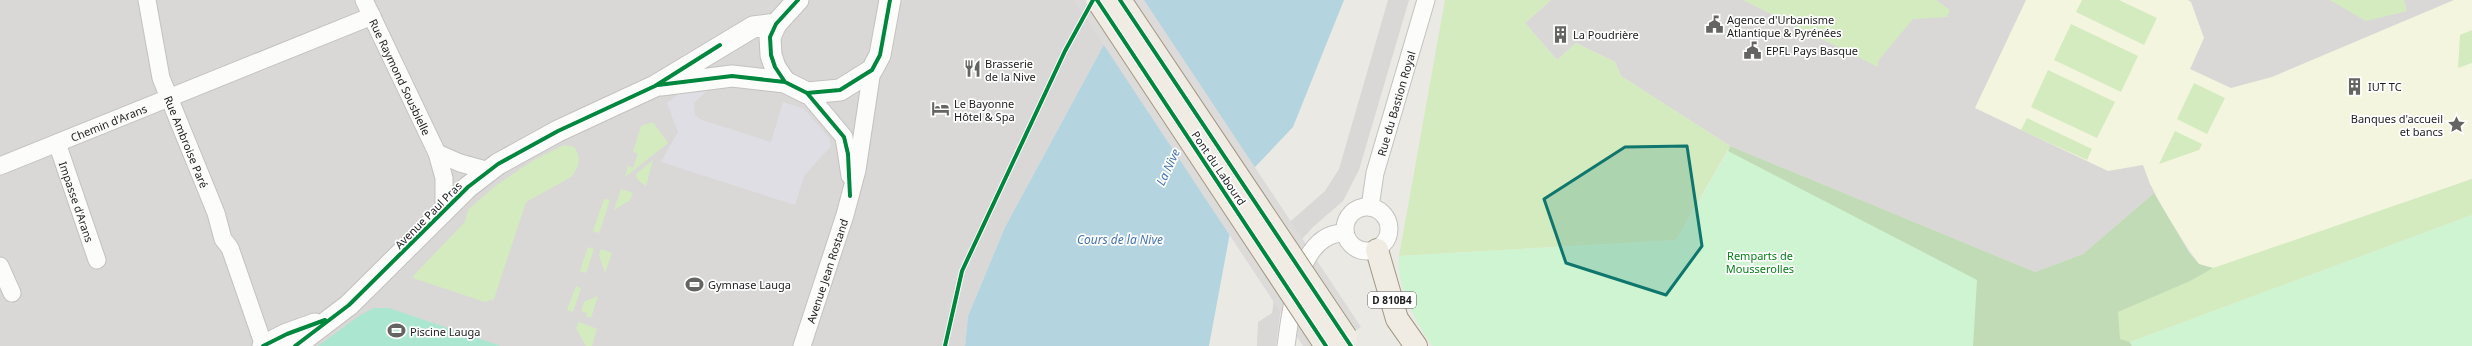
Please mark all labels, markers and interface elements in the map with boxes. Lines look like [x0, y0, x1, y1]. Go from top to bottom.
place label: Agence d'Urbanisme Atlantique & Pyrénées [1727, 12, 1841, 40]
public building icon: Agence d'Urbanisme Atlantique & Pyrénées [1704, 15, 1724, 35]
street label: Rue Raymond Sousbielle [366, 16, 435, 137]
building icon: La Poudrière [1550, 24, 1570, 44]
place label: La Poudrière [1573, 27, 1639, 42]
public building icon: EPFL Pays Basque [1743, 40, 1763, 60]
place label: EPFL Pays Basque [1766, 43, 1858, 58]
street label: Rue du Bastion Royal [1373, 49, 1418, 158]
place label: Brasserie de la Nive [985, 56, 1036, 84]
restaurant icon: Brasserie de la Nive [962, 59, 982, 79]
building icon: IUT TC [2345, 76, 2365, 96]
place label: IUT TC [2368, 79, 2402, 94]
street label: Rue Ambroise Paré [161, 93, 212, 190]
place label: Le Bayonne Hôtel & Spa [954, 96, 1015, 124]
hotel icon: Le Bayonne Hôtel & Spa [931, 99, 951, 119]
street label: Chemin d'Arans [68, 100, 149, 144]
place label: Banques d'accueil et bancs [2351, 111, 2443, 139]
place icon: Banques d'accueil et bancs [2446, 114, 2466, 134]
street label: Pont du Labourd [1189, 128, 1249, 208]
water label: La Nive [1152, 146, 1184, 188]
street label: Impasse d'Arans [56, 159, 98, 244]
street label: Avenue Paul Pras [391, 178, 465, 252]
street label: Avenue Jean Rostand [802, 217, 851, 325]
water label: Cours de la Nive [1077, 231, 1163, 248]
park label: Remparts de Mousserolles [1726, 248, 1794, 276]
sports icon: Gymnase Lauga [685, 274, 705, 294]
place label: Gymnase Lauga [708, 277, 791, 292]
road number: D 810B4 [1368, 292, 1416, 308]
sports icon: Piscine Lauga [387, 321, 407, 341]
place label: Piscine Lauga [410, 324, 480, 339]

